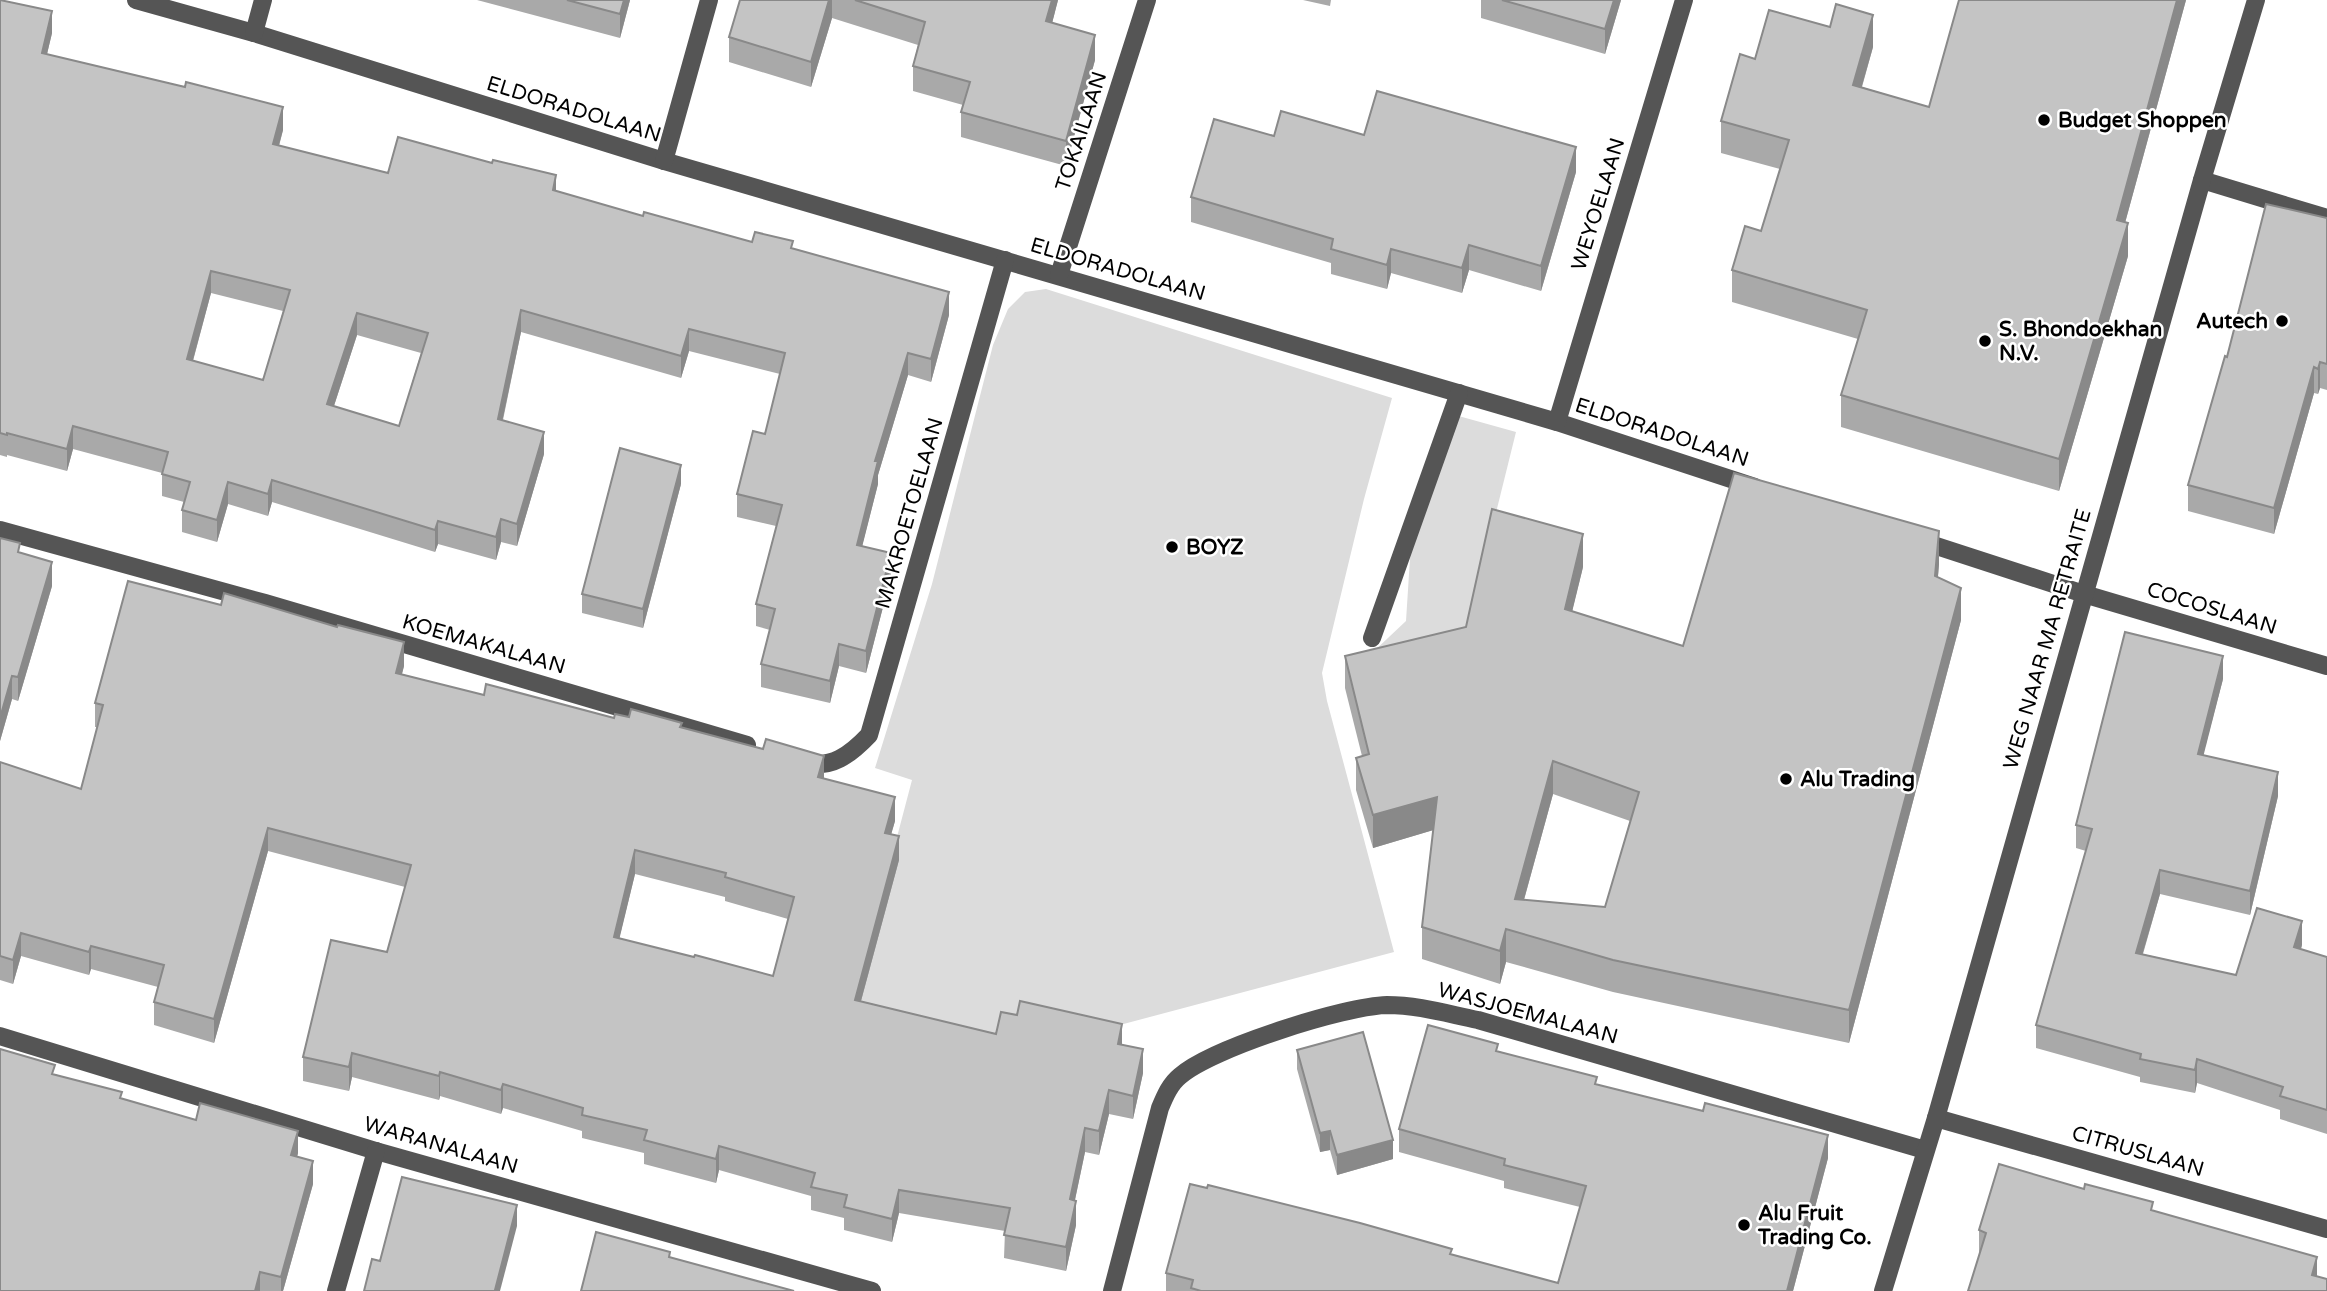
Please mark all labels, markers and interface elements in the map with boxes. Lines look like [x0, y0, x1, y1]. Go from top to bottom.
street label: TOKAILAAN [1050, 68, 1113, 194]
street label: ELDORADOLAAN [484, 71, 664, 148]
place label: Budget Shoppen [2058, 108, 2227, 133]
marker: Budget Shoppen [2036, 112, 2052, 128]
street label: WEYOELAAN [1566, 135, 1631, 273]
street label: ELDORADOLAAN [1027, 232, 1208, 306]
place label: Autech [2196, 309, 2268, 334]
marker: Autech [2274, 313, 2290, 329]
place label: S. Bhondoekhan N.V. [1999, 317, 2162, 366]
marker: S. Bhondoekhan N.V. [1977, 333, 1993, 349]
street label: ELDORADOLAAN [1572, 393, 1752, 472]
street label: MAKROETOELAAN [870, 415, 949, 612]
street label: WEG NAAR MA RETRAITE [1998, 506, 2097, 772]
place label: BOYZ [1186, 535, 1244, 560]
marker: BOYZ [1164, 539, 1180, 555]
street label: COCOSLAAN [2144, 577, 2280, 640]
street label: KOEMAKALAAN [399, 609, 568, 680]
place label: Alu Trading [1800, 767, 1915, 792]
marker: Alu Trading [1778, 771, 1794, 787]
street label: WASJOEMALAAN [1435, 977, 1621, 1050]
street label: WARANALAAN [361, 1111, 521, 1179]
street label: CITRUSLAAN [2069, 1121, 2207, 1182]
place label: Alu Fruit Trading Co. [1757, 1201, 1872, 1250]
marker: Alu Fruit Trading Co. [1736, 1217, 1752, 1233]

